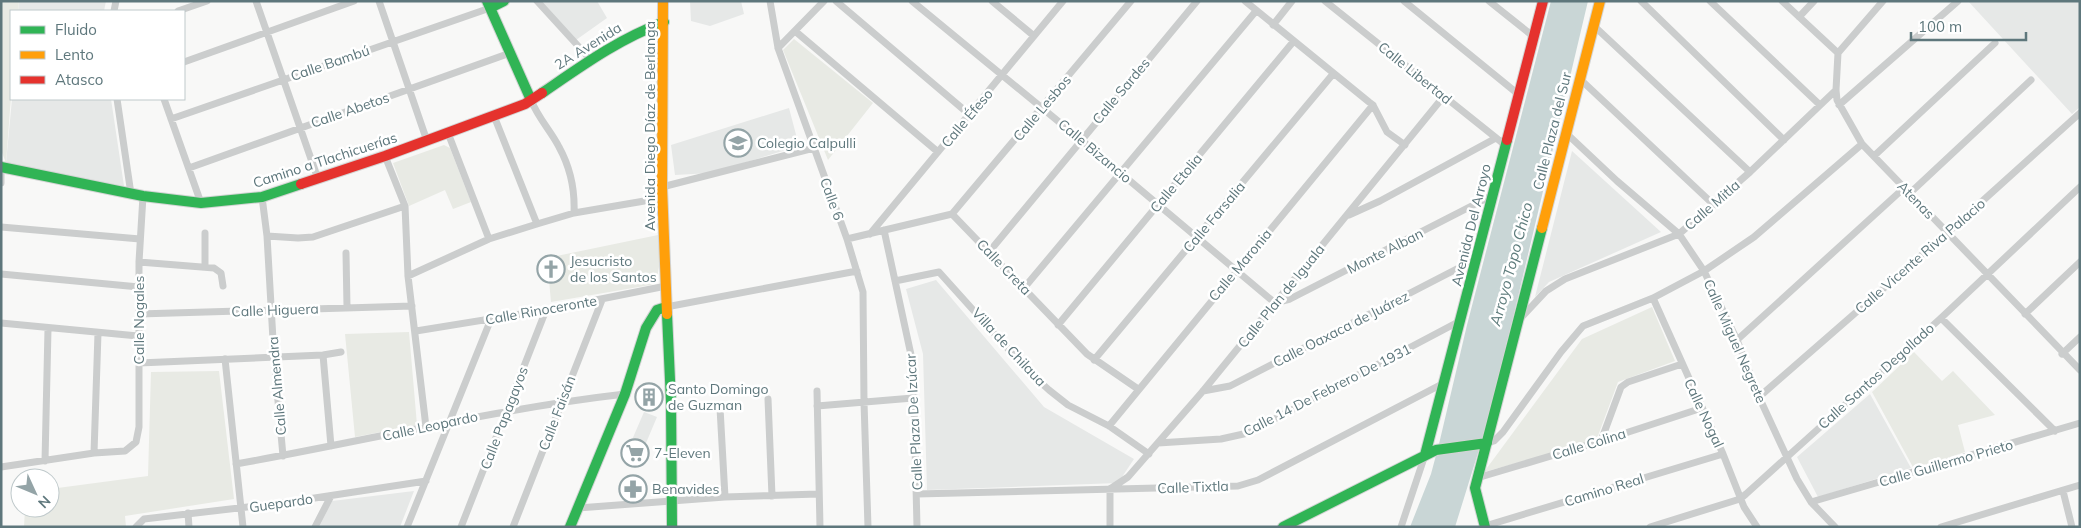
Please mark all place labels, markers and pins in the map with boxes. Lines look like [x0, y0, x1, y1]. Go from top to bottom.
school or university icon: Colegio Calpulli [723, 128, 753, 158]
place label: Colegio Calpulli [757, 134, 856, 152]
place label: Jesucristo de los Santos [570, 252, 657, 286]
church icon: Jesucristo de los Santos [536, 254, 566, 284]
place label: Santo Domingo de Guzman [668, 380, 769, 414]
building icon: Santo Domingo de Guzman [634, 382, 664, 412]
supermarket icon: 7-Eleven [620, 438, 650, 468]
place label: 7-Eleven [654, 444, 711, 462]
pharmacy icon: Benavides [618, 474, 648, 504]
place label: Benavides [652, 480, 719, 498]

